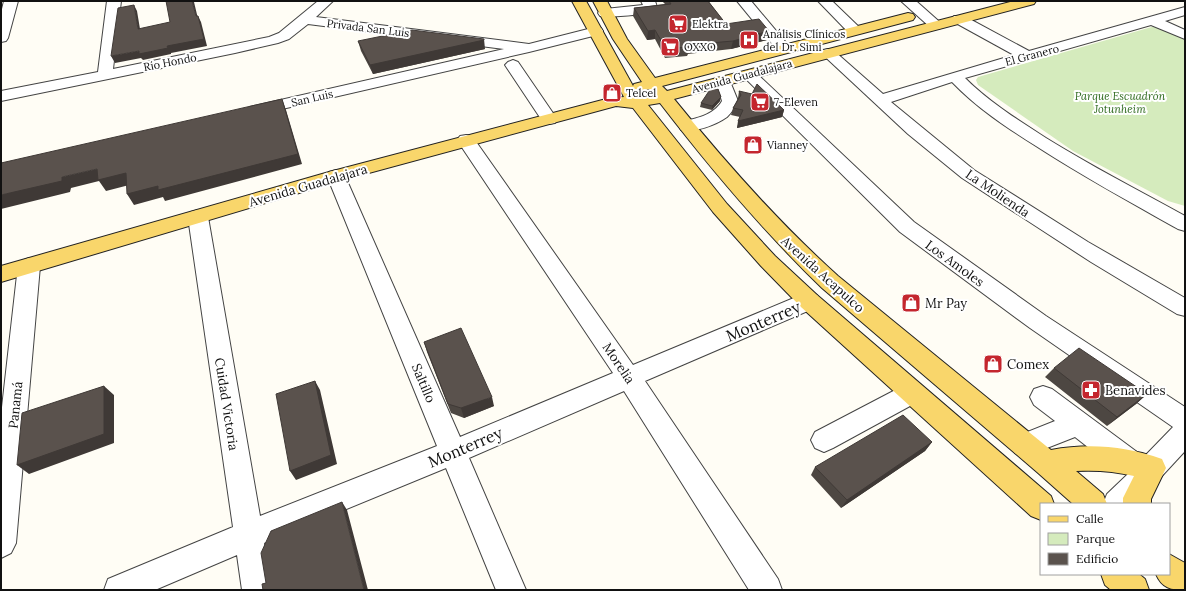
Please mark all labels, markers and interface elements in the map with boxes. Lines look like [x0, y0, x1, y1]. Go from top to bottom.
supermarket icon: Elektra [667, 13, 689, 35]
street label: Privada San Luis [326, 16, 410, 40]
place label: Elektra [692, 17, 729, 31]
place label: Análisis Clínicos del Dr. Simi [762, 27, 845, 54]
hospital icon: Análisis Clínicos del Dr. Simi [738, 29, 760, 51]
supermarket icon: OXXO [659, 36, 681, 58]
place label: OXXO [684, 40, 716, 54]
street label: El Granero [1004, 41, 1060, 69]
street label: Río Hondo [142, 50, 198, 74]
street label: Avenida Guadalajara [689, 56, 794, 96]
shop icon: Telcel [601, 82, 623, 104]
street label: San Luis [290, 86, 334, 110]
place label: Telcel [626, 86, 656, 100]
park label: Parque Escuadrón Jotunheim [1075, 89, 1165, 116]
supermarket icon: 7-Eleven [749, 91, 771, 113]
place label: 7-Eleven [774, 95, 818, 109]
shop icon: Vianney [742, 134, 764, 156]
place label: Vianney [766, 138, 808, 152]
street label: Avenida Guadalajara [246, 160, 370, 211]
street label: La Molienda [962, 166, 1033, 221]
street label: Avenida Acapulco [777, 232, 868, 316]
street label: Los Amoles [922, 236, 987, 290]
shop icon: Mr Pay [900, 292, 922, 314]
place label: Mr Pay [925, 295, 967, 312]
street label: Monterrey [723, 296, 804, 346]
street label: Morelia [599, 339, 639, 387]
shop icon: Comex [982, 353, 1004, 375]
place label: Comex [1007, 356, 1049, 373]
street label: Cuidad Victoria [211, 357, 242, 452]
street label: Saltillo [408, 361, 440, 406]
pharmacy icon: Benavides [1080, 379, 1102, 401]
street label: Panamá [5, 380, 26, 430]
place label: Benavides [1105, 382, 1166, 399]
street label: Monterrey [425, 422, 506, 472]
legend [1040, 503, 1170, 575]
text: Calle [1076, 511, 1104, 526]
text: Parque [1076, 531, 1116, 546]
text: Edificio [1076, 551, 1118, 566]

